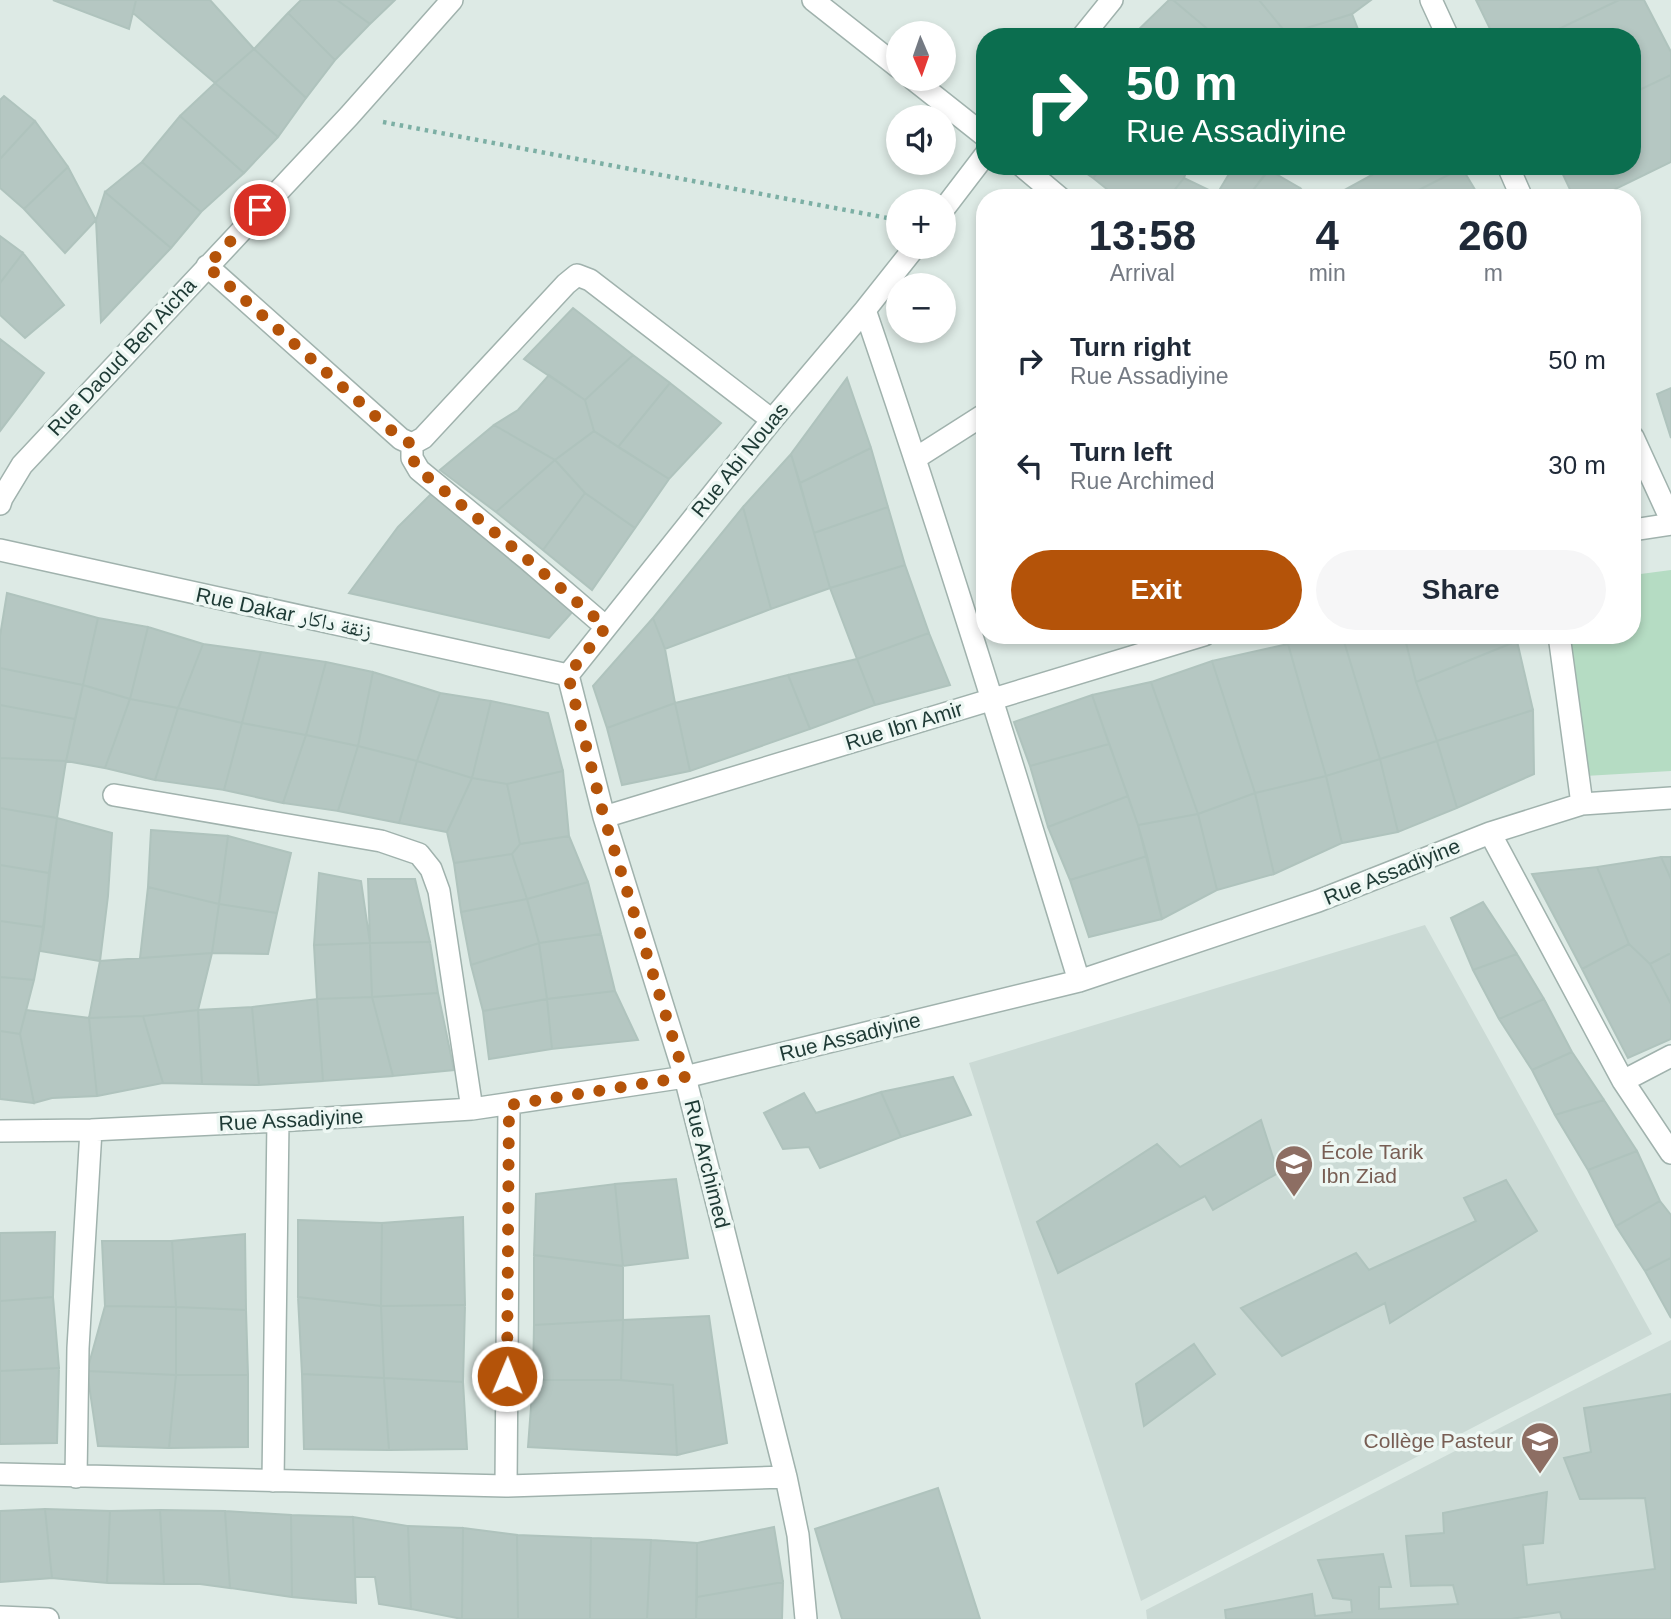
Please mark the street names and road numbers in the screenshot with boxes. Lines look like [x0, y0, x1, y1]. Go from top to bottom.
street label: Rue Daoud Ben Aicha [43, 273, 201, 440]
street label: Rue Abi Nouas [687, 398, 793, 521]
street label: Rue Dakar زنقة داكار [194, 583, 374, 642]
street label: Rue Ibn Amir [842, 697, 965, 754]
street label: Rue Assadiyine [1320, 834, 1463, 909]
street label: Rue Assadiyine [777, 1008, 923, 1065]
street label: Rue Archimed [680, 1097, 735, 1231]
street label: Rue Assadiyine [218, 1104, 364, 1135]

